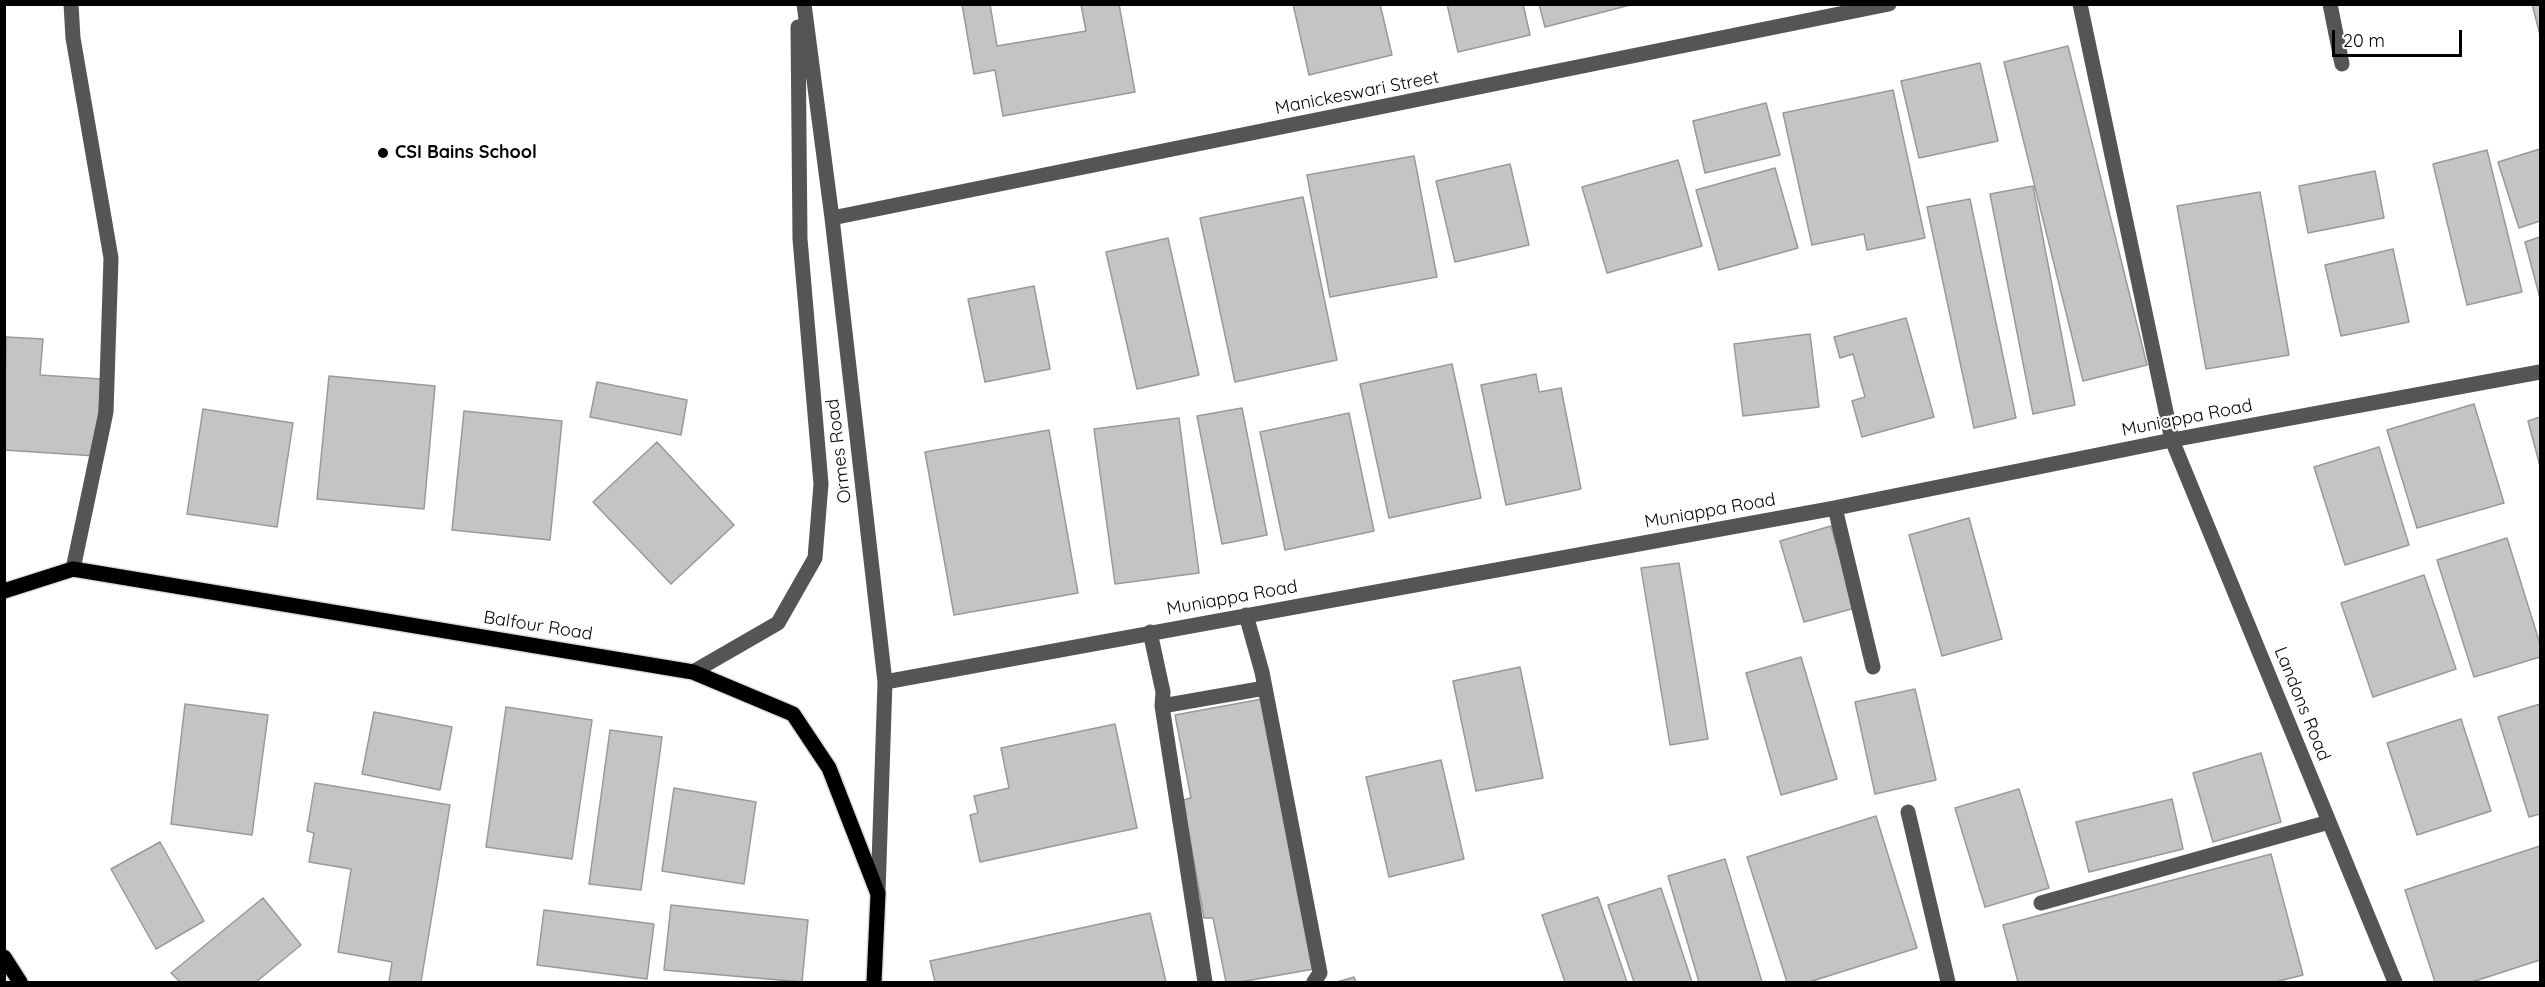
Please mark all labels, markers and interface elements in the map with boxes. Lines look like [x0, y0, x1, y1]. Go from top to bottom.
scale bar [2335, 18, 2466, 56]
text: 20 m [2343, 29, 2385, 52]
street label: Manickeswari Street [1273, 67, 1441, 119]
place label: CSI Bains School [395, 142, 537, 164]
marker: CSI Bains School [376, 146, 390, 160]
street label: Muniappa Road [2120, 395, 2254, 441]
street label: Ormes Road [822, 397, 856, 505]
street label: Muniappa Road [1643, 489, 1777, 533]
street label: Muniappa Road [1165, 576, 1299, 620]
street label: Balfour Road [482, 607, 594, 645]
street label: Landons Road [2269, 644, 2335, 764]

